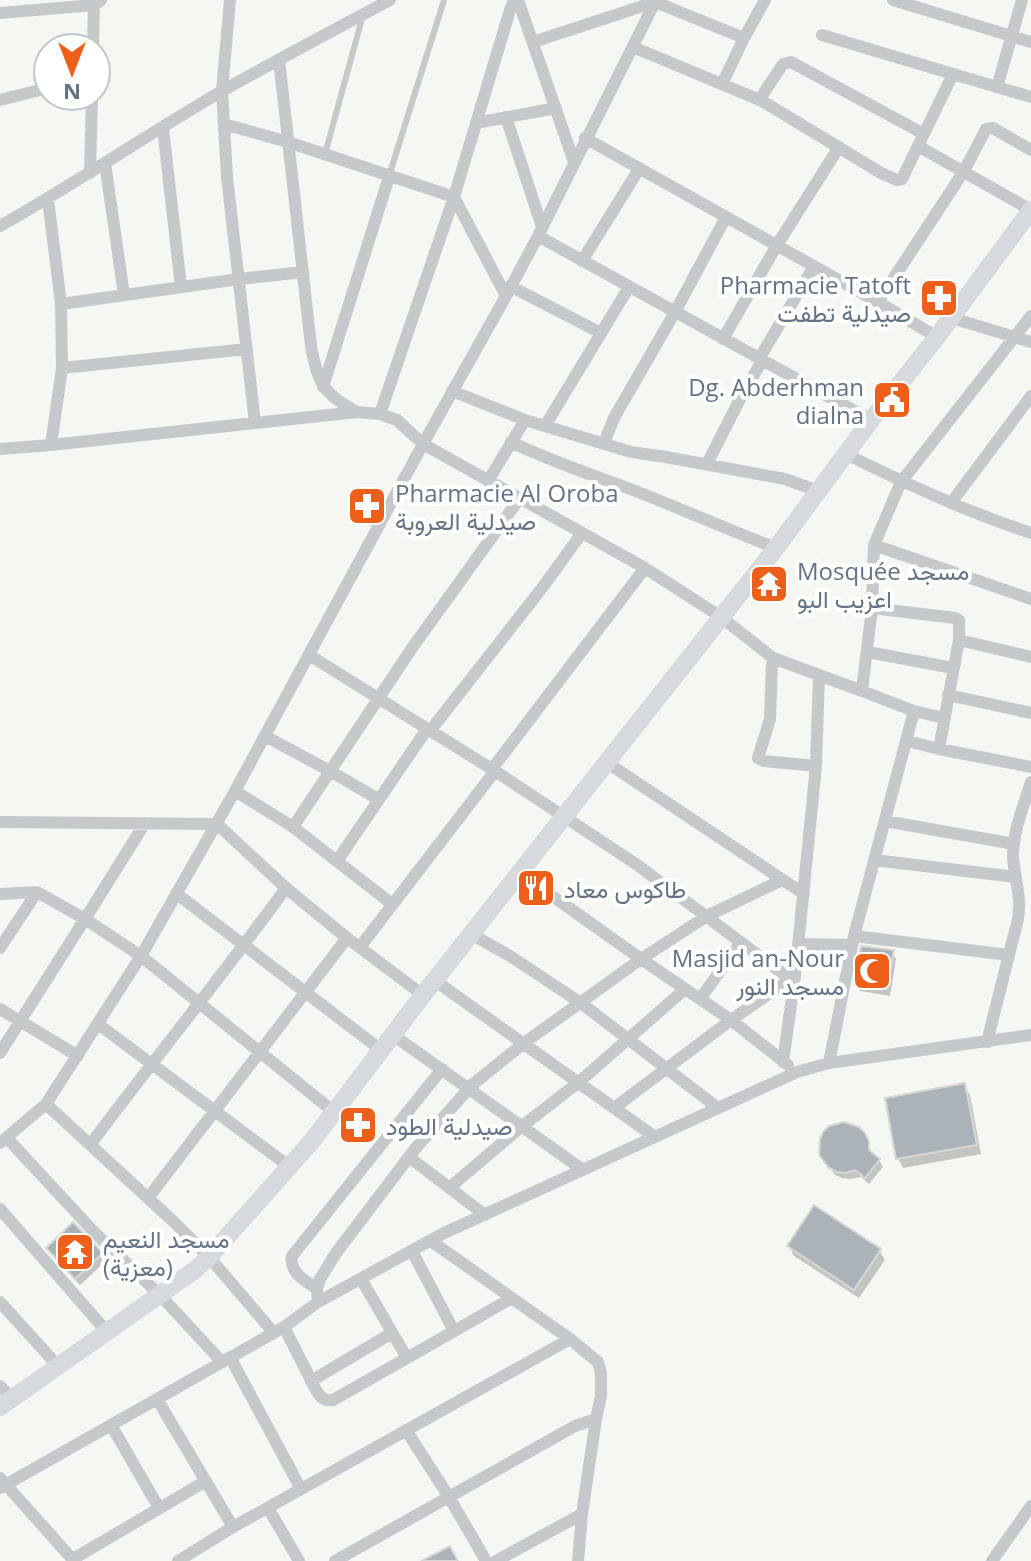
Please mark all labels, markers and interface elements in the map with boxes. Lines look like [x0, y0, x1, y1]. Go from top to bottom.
north arrow [32, 32, 112, 112]
text: N [63, 78, 81, 108]
place label: Pharmacie Tatoft صيدلية تطفت [720, 268, 911, 329]
pharmacy icon: Pharmacie Tatoft صيدلية تطفت [918, 277, 960, 319]
place label: Dg. Abderhman dialna [688, 370, 864, 431]
public building icon: Dg. Abderhman dialna [871, 379, 913, 421]
place label: Pharmacie Al Oroba صيدلية العروبة [395, 476, 619, 537]
pharmacy icon: Pharmacie Al Oroba صيدلية العروبة [346, 485, 388, 527]
place label: Mosquée مسجد اعزيب البو [797, 554, 969, 615]
temple icon: Mosquée مسجد اعزيب البو [748, 563, 790, 605]
restaurant icon: طاكوس معاد [515, 867, 557, 909]
place label: طاكوس معاد [564, 872, 686, 905]
place label: Masjid an-Nour مسجد النور [672, 941, 844, 1002]
mosque icon: Masjid an-Nour مسجد النور [851, 950, 893, 992]
pharmacy icon: صيدلية الطود [337, 1104, 379, 1146]
place label: صيدلية الطود [386, 1109, 513, 1142]
place label: مسجد النعيم (معزية) [103, 1222, 230, 1283]
temple icon: مسجد النعيم (معزية) [54, 1231, 96, 1273]

